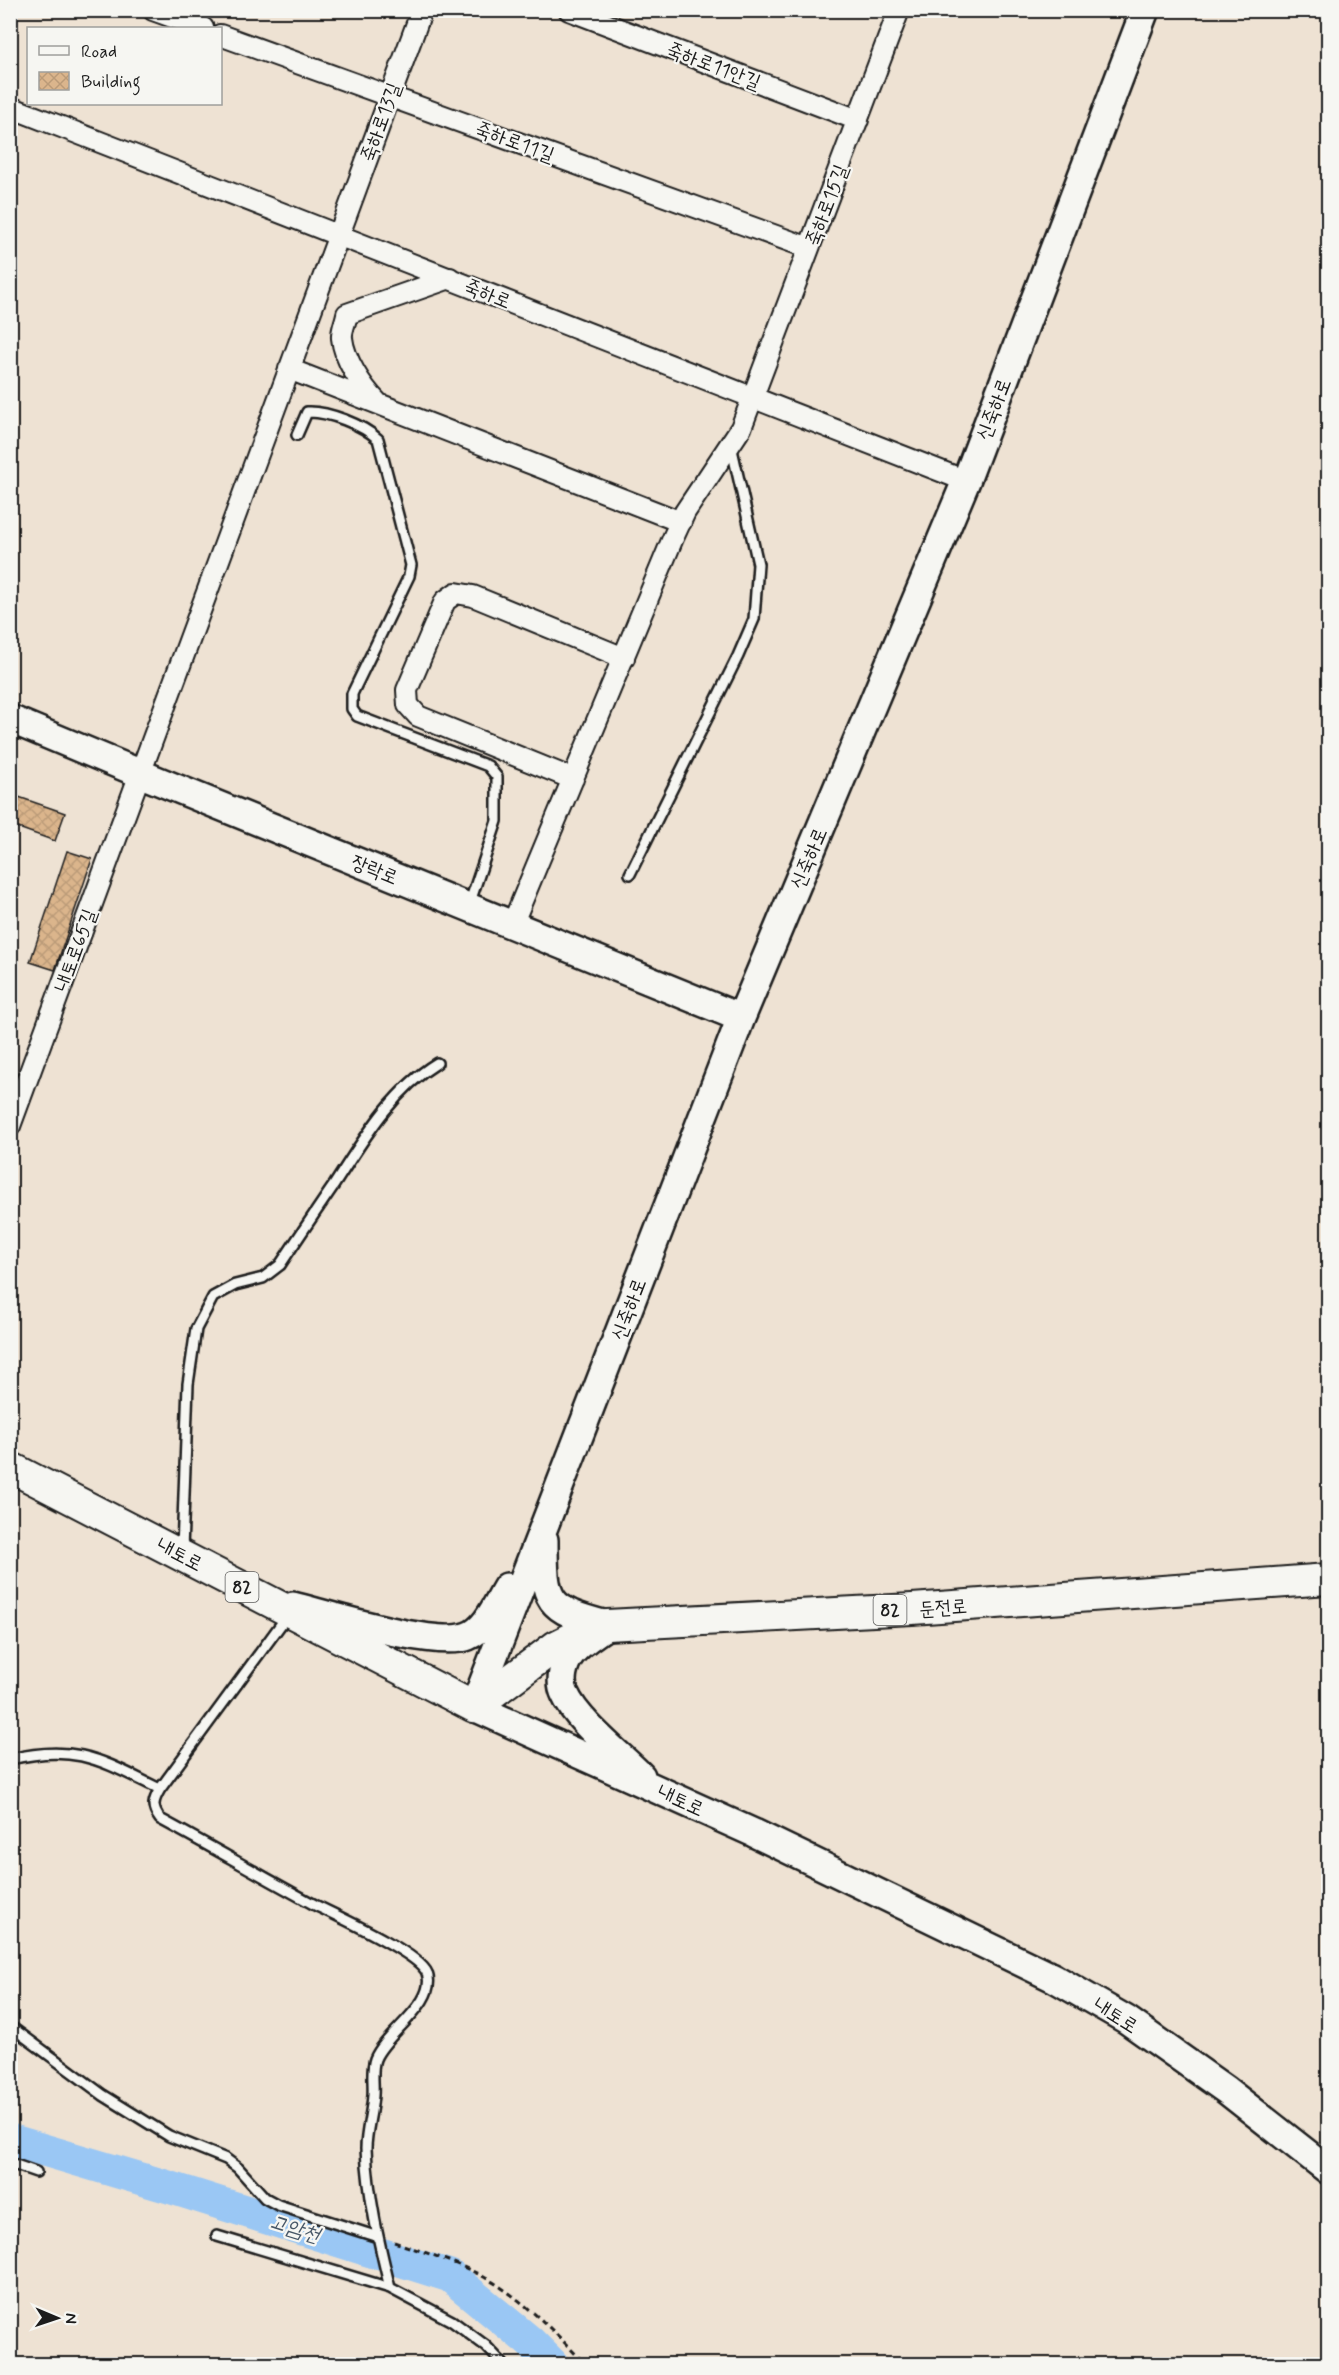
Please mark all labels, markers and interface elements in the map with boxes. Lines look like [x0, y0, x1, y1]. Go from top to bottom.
legend [27, 27, 222, 105]
street label: 죽하로11안길 [663, 36, 764, 97]
text: Road [81, 40, 117, 64]
text: Building [81, 70, 141, 96]
street label: 죽하로13길 [355, 79, 408, 166]
street label: 죽하로11길 [471, 116, 558, 169]
street label: 죽하로15길 [800, 161, 855, 250]
street label: 죽하로 [460, 273, 515, 316]
street label: 신죽하로 [970, 375, 1019, 444]
street label: 신죽하로 [784, 824, 834, 893]
street label: 장락로 [347, 849, 402, 892]
street label: 내토로65길 [49, 905, 104, 996]
street label: 신죽하로 [605, 1275, 654, 1344]
street label: 내토로 [152, 1532, 207, 1578]
road number: 82 [226, 1572, 258, 1602]
street label: 둔전로 [918, 1593, 968, 1624]
road number: 82 [874, 1595, 906, 1625]
street label: 내토로 [653, 1779, 708, 1824]
street label: 내토로 [1088, 1992, 1143, 2041]
water label: 고암천 [266, 2208, 325, 2250]
north arrow [27, 2288, 87, 2348]
text: N [60, 2313, 81, 2324]

